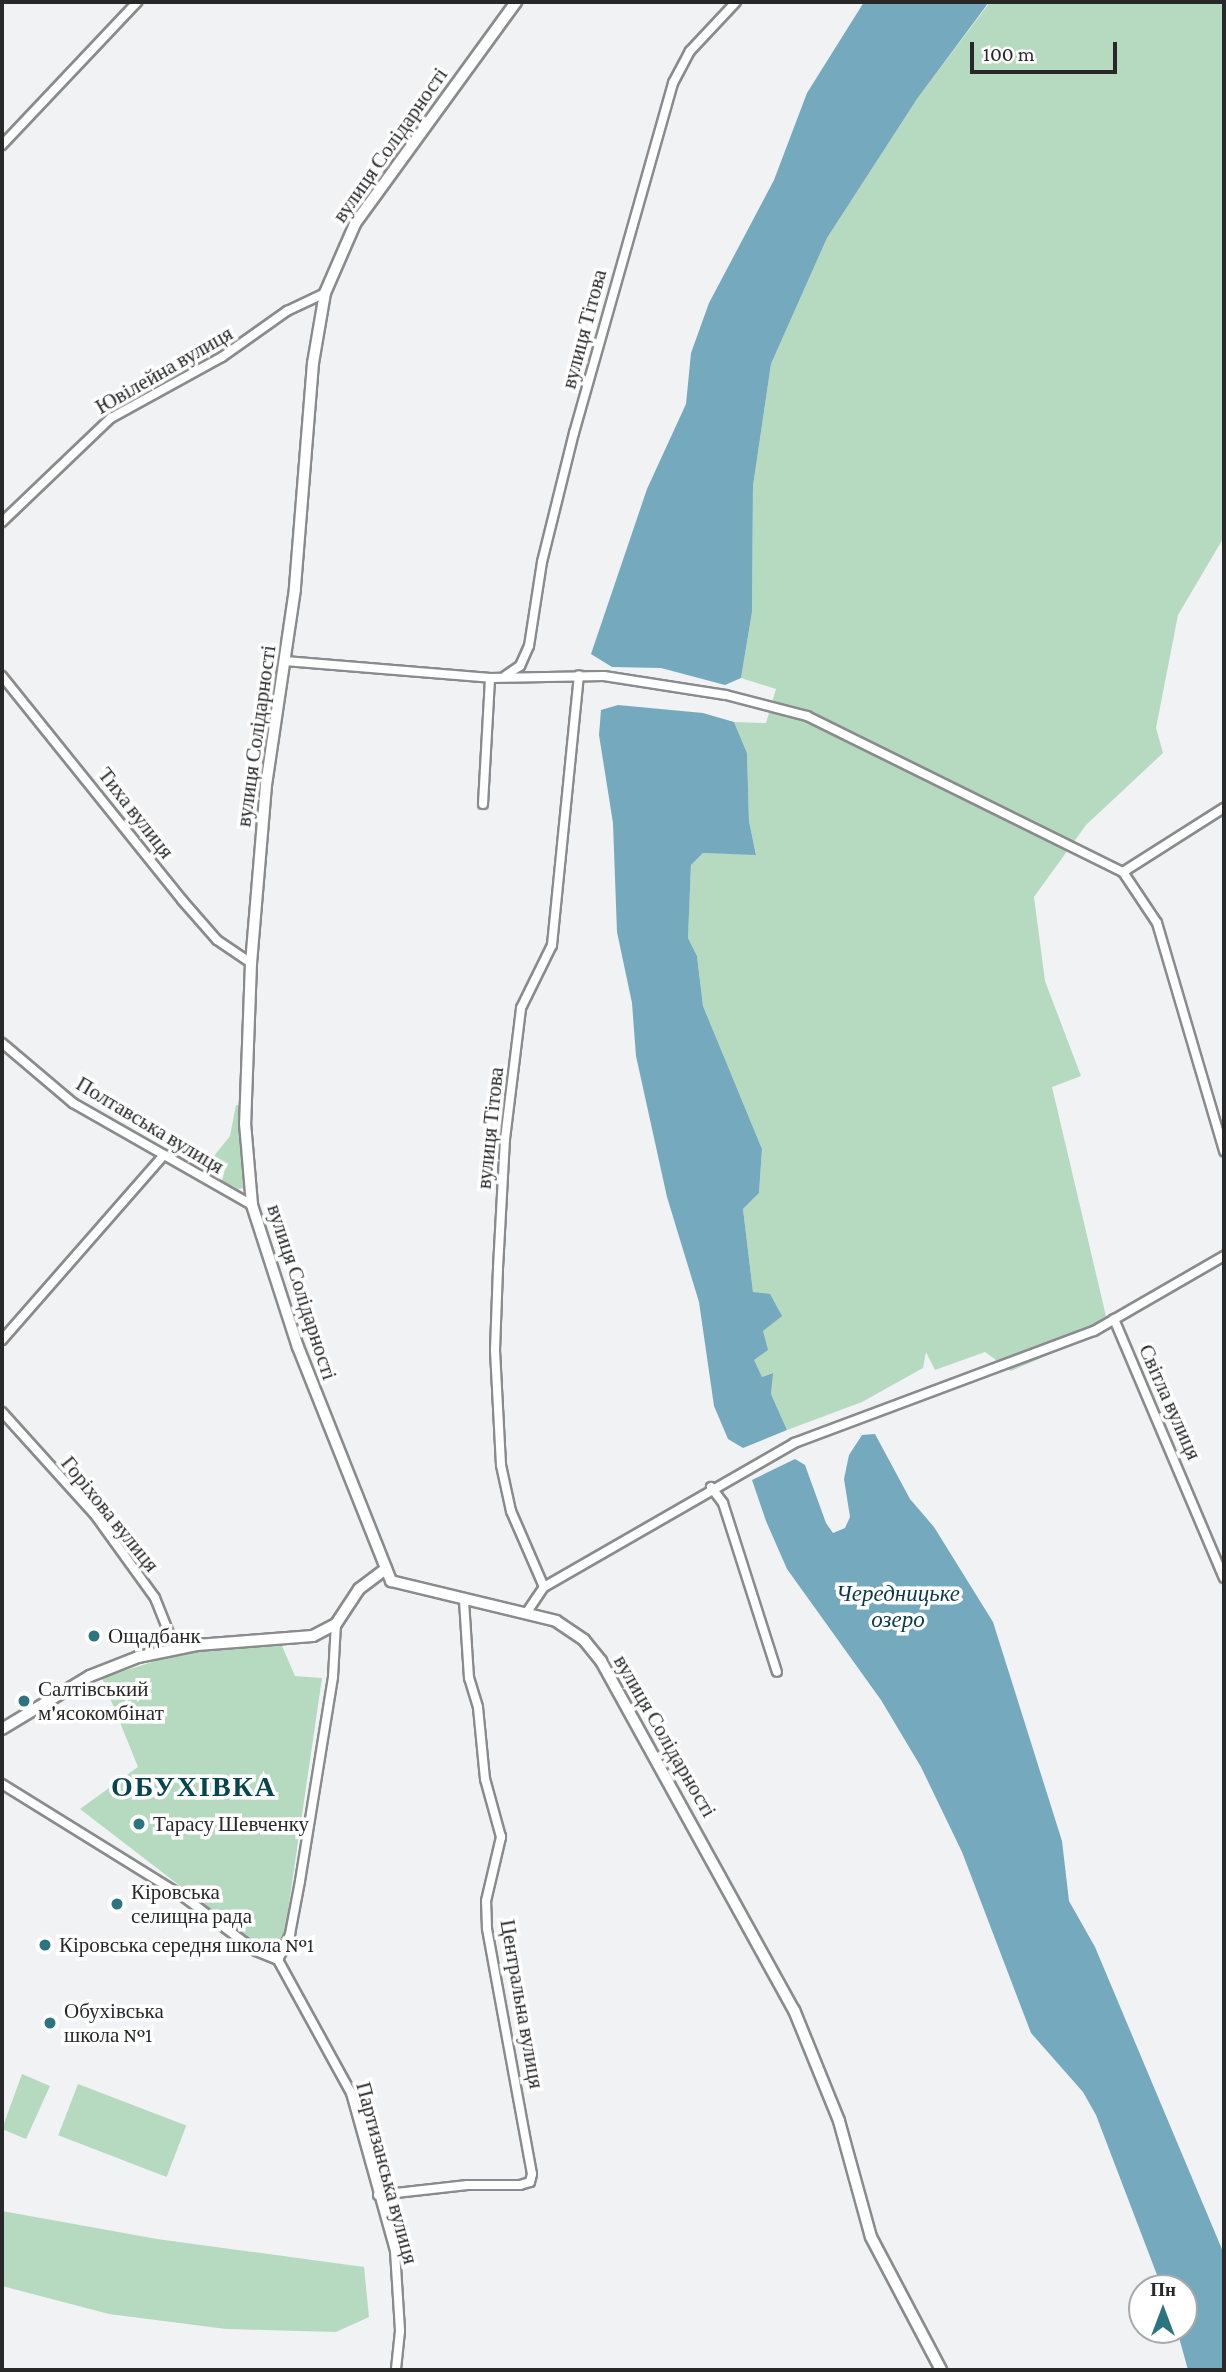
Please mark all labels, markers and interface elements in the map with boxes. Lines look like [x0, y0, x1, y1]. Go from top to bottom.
scale bar [974, 28, 1121, 72]
text: 100 m [983, 42, 1035, 66]
street label: вулиця Солідарності [327, 63, 453, 227]
street label: вулиця Тітова [556, 267, 612, 391]
street label: Ювілейна вулиця [91, 321, 237, 419]
street label: вулиця Солідарності [231, 644, 281, 828]
street label: Тиха вулиця [93, 763, 179, 863]
street label: вулиця Тітова [471, 1066, 509, 1190]
street label: Полтавська вулиця [72, 1071, 228, 1179]
street label: вулиця Солідарності [262, 1201, 342, 1383]
street label: Світла вулиця [1133, 1340, 1207, 1464]
street label: Горіхова вулиця [56, 1451, 164, 1577]
water label: Чередницьке озеро [836, 1579, 960, 1633]
place label: Ощадбанк [108, 1623, 201, 1649]
marker: Ощадбанк [86, 1628, 102, 1644]
street label: вулиця Солідарності [608, 1650, 722, 1822]
place label: Салтівський м'ясокомбінат [38, 1676, 164, 1726]
marker: Салтівський м'ясокомбінат [16, 1693, 32, 1709]
district label: ОБУХІВКА [112, 1770, 276, 1804]
place label: Тарасу Шевченку [153, 1811, 309, 1837]
marker: Тарасу Шевченку [131, 1816, 147, 1832]
place label: Кіровська селищна рада [131, 1879, 252, 1929]
marker: Кіровська селищна рада [109, 1896, 125, 1912]
street label: Центральна вулиця [495, 1918, 549, 2090]
place label: Кіровська середня школа №1 [59, 1932, 314, 1958]
marker: Кіровська середня школа №1 [37, 1937, 53, 1953]
place label: Обухівська школа №1 [64, 1998, 164, 2048]
marker: Обухівська школа №1 [42, 2015, 58, 2031]
street label: Партизанська вулиця [351, 2079, 423, 2267]
north arrow [1128, 2274, 1198, 2344]
text: Пн [1150, 2279, 1176, 2300]

